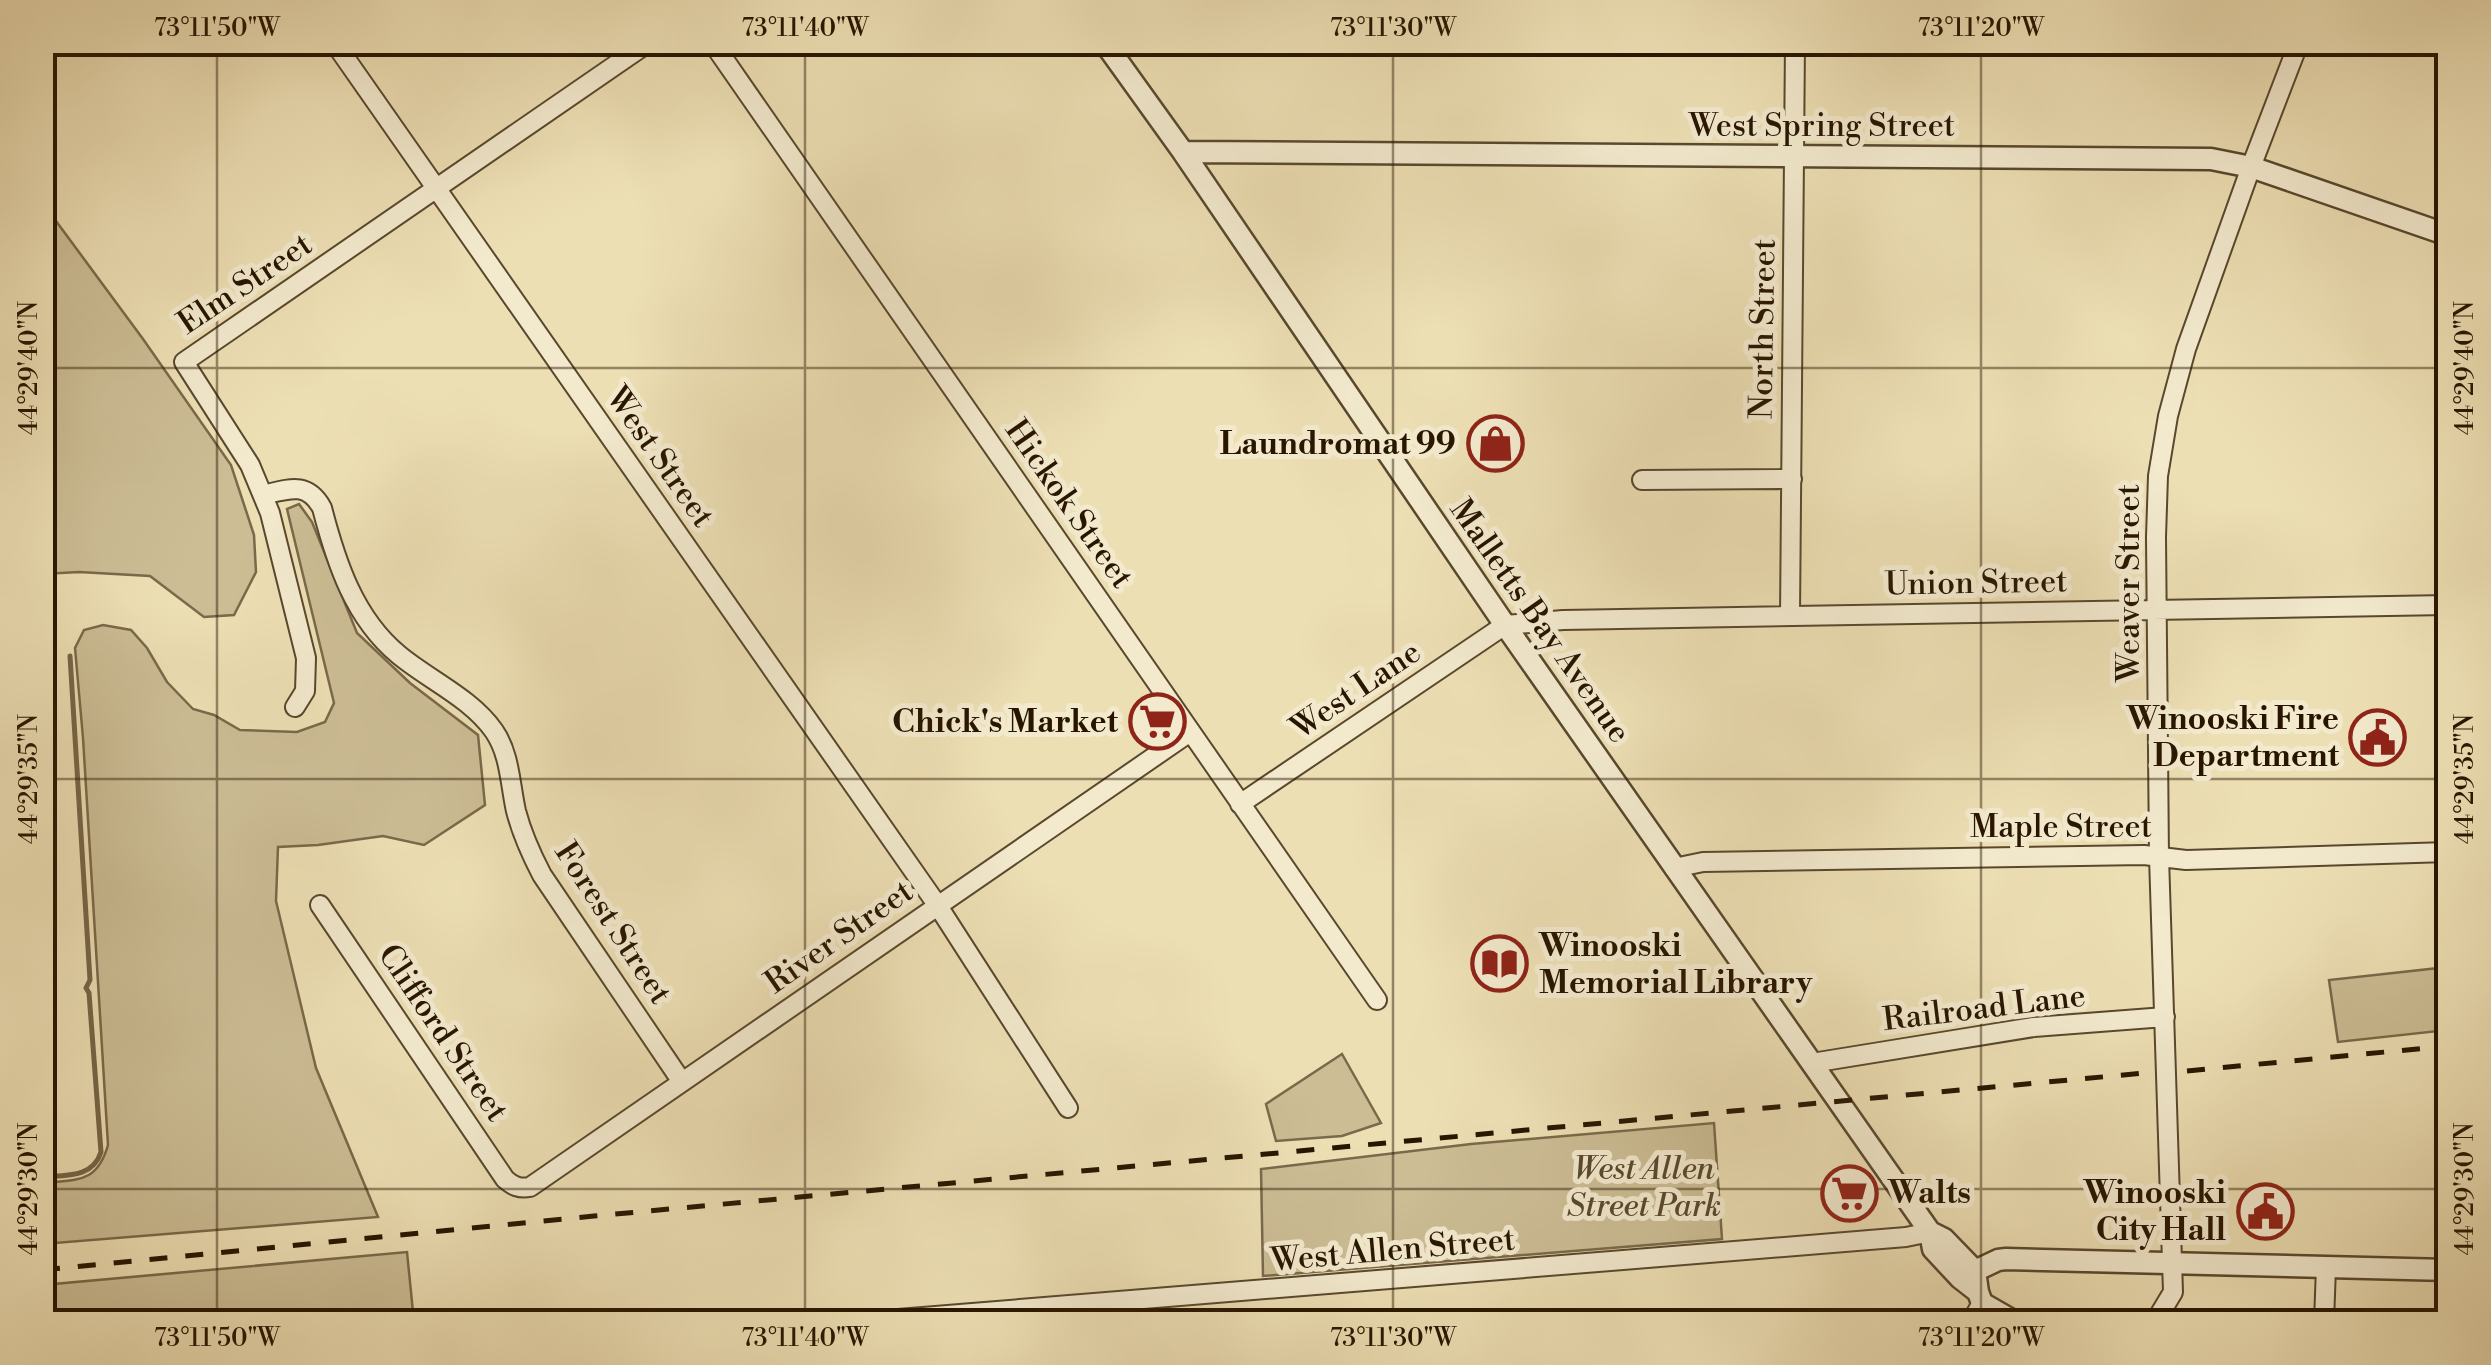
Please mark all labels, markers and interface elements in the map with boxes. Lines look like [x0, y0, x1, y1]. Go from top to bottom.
text: 73°11'50"W [154, 13, 281, 44]
text: 73°11'40"W [741, 13, 870, 44]
text: 73°11'30"W [1330, 13, 1457, 44]
text: 73°11'20"W [1918, 13, 2046, 44]
street label: West Spring Street [1688, 106, 1955, 146]
street label: Elm Street [170, 225, 320, 343]
street label: North Street [1741, 238, 1785, 420]
text: 44°29'40"N [14, 300, 45, 435]
text: 44°29'40"N [2450, 300, 2481, 435]
street label: West Street [597, 378, 723, 535]
street label: Hickok Street [996, 412, 1142, 596]
shop icon: Laundromat 99 [1465, 414, 1525, 474]
place label: Laundromat 99 [1219, 424, 1456, 464]
street label: Weaver Street [2109, 484, 2149, 683]
street label: Malletts Bay Avenue [1441, 491, 1639, 751]
street label: Union Street [1884, 561, 2068, 605]
street label: West Lane [1283, 632, 1429, 749]
supermarket icon: Chick's Market [1127, 692, 1187, 752]
place label: Winooski Fire Department [2126, 699, 2340, 776]
place label: Chick's Market [892, 702, 1119, 742]
public building icon: Winooski Fire Department [2348, 707, 2408, 767]
text: 44°29'35"N [14, 713, 45, 844]
text: 44°29'35"N [2450, 713, 2481, 844]
street label: Maple Street [1970, 807, 2152, 847]
street label: Forest Street [546, 834, 680, 1012]
street label: River Street [757, 871, 921, 1003]
place label: Winooski Memorial Library [1538, 926, 1813, 1003]
library icon: Winooski Memorial Library [1470, 934, 1530, 994]
street label: Clifford Street [369, 937, 517, 1129]
street label: Railroad Lane [1880, 976, 2088, 1040]
text: 44°29'30"N [14, 1122, 45, 1256]
text: 44°29'30"N [2450, 1122, 2481, 1256]
park label: West Allen Street Park [1567, 1149, 1721, 1226]
supermarket icon: Walts [1819, 1163, 1879, 1223]
place label: Walts [1887, 1173, 1971, 1213]
place label: Winooski City Hall [2083, 1173, 2226, 1250]
public building icon: Winooski City Hall [2235, 1181, 2295, 1241]
street label: West Allen Street [1268, 1219, 1517, 1281]
text: 73°11'50"W [154, 1323, 281, 1354]
text: 73°11'40"W [741, 1323, 870, 1354]
text: 73°11'30"W [1330, 1323, 1457, 1354]
text: 73°11'20"W [1918, 1323, 2046, 1354]

